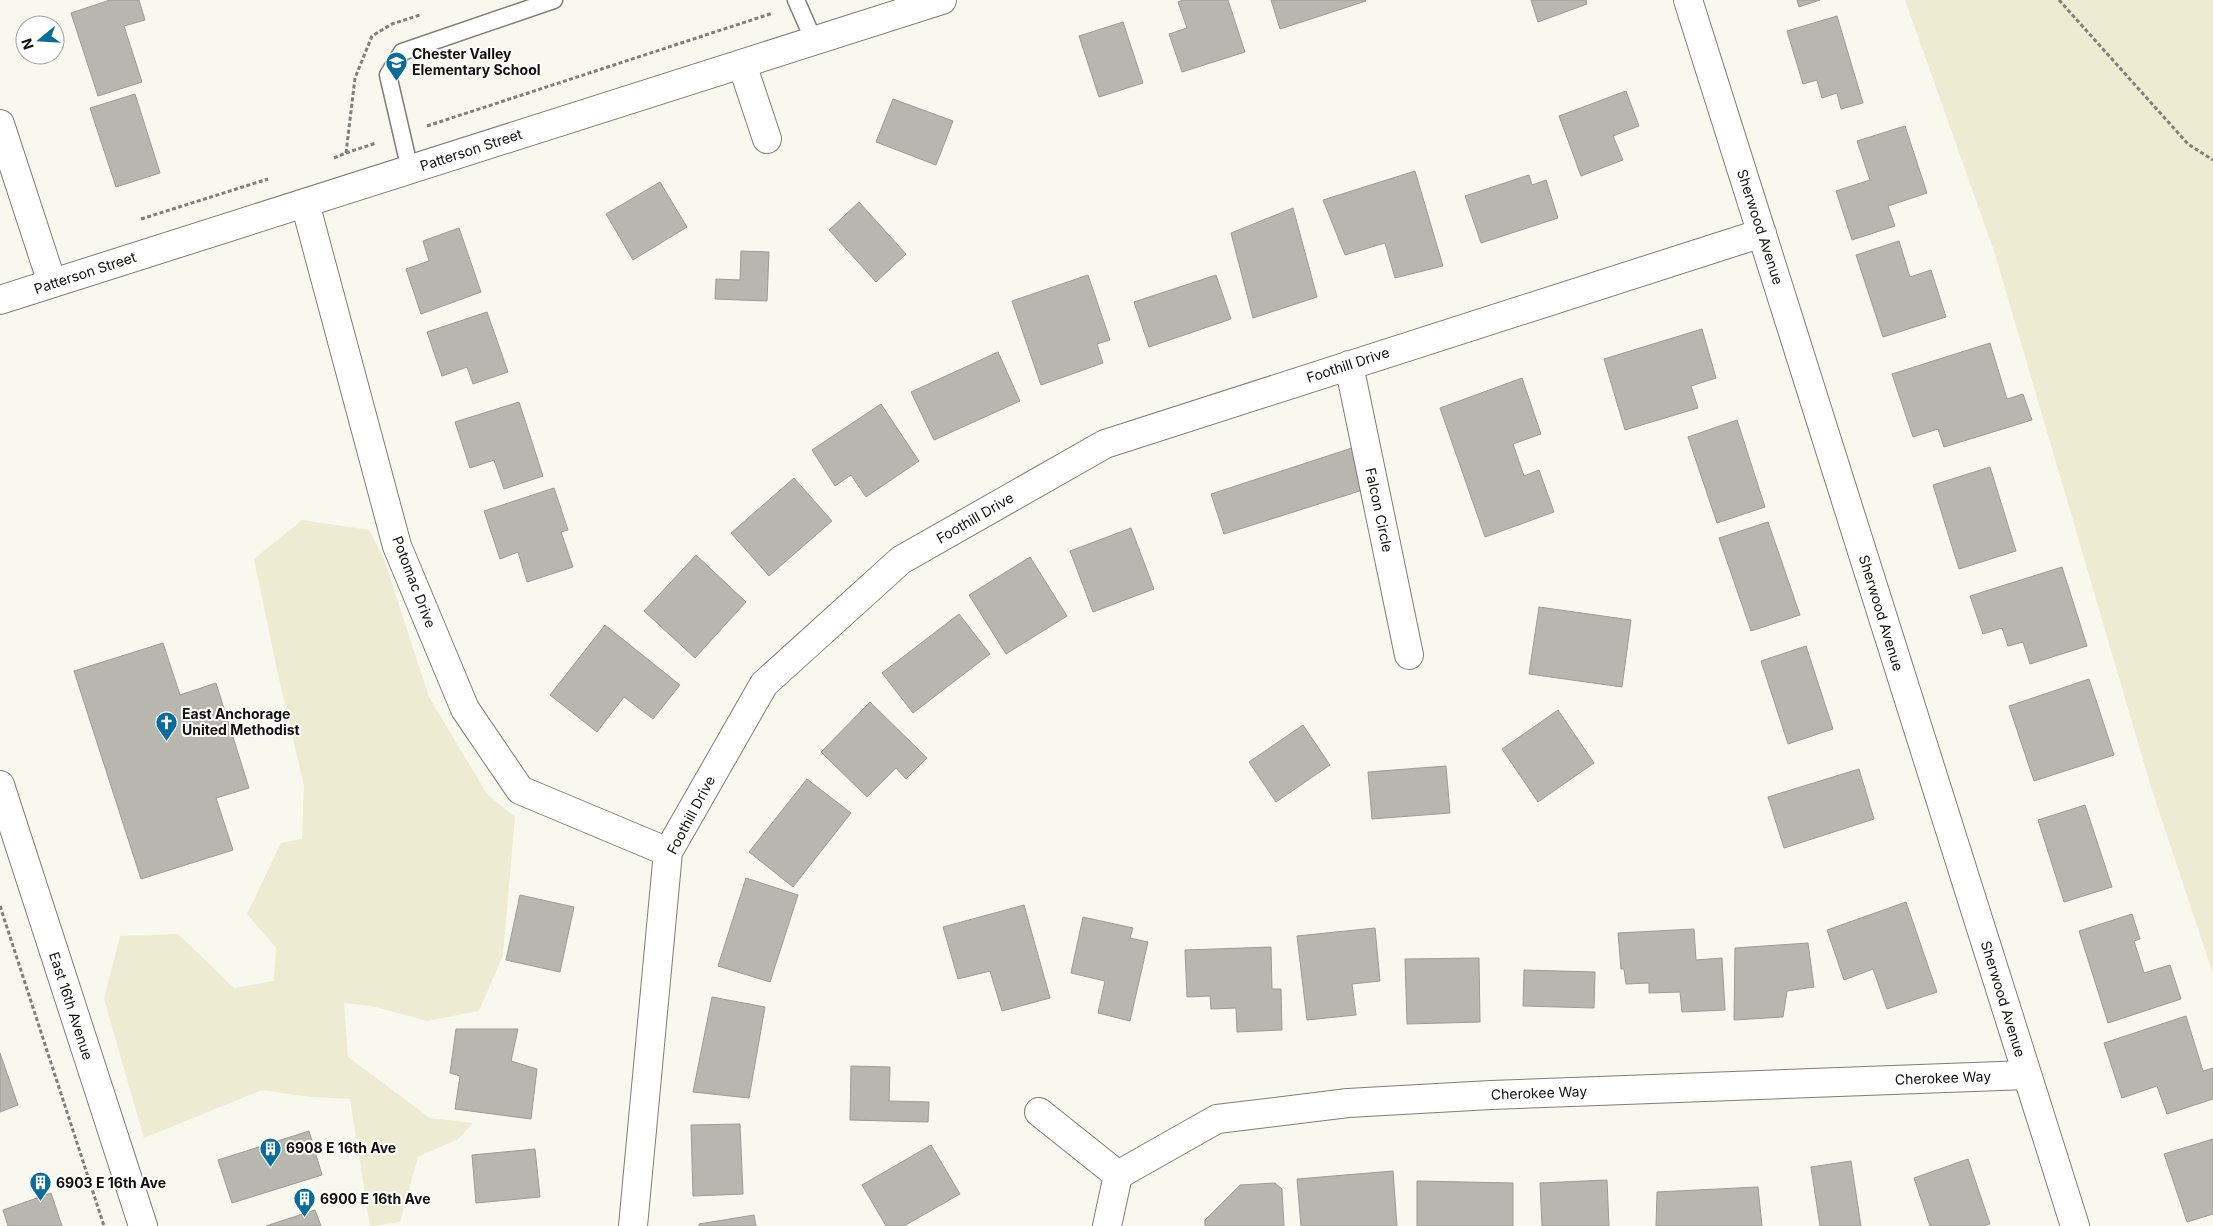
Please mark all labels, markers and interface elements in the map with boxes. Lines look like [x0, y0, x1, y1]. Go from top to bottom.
north arrow [15, 15, 65, 65]
text: N [17, 36, 37, 52]
place label: Chester Valley Elementary School [412, 45, 541, 78]
school or university icon: Chester Valley Elementary School [384, 50, 408, 81]
street label: Patterson Street [418, 125, 524, 174]
street label: Sherwood Avenue [1734, 167, 1787, 287]
street label: Patterson Street [32, 248, 138, 297]
street label: Foothill Drive [1304, 343, 1391, 386]
street label: Falcon Circle [1362, 466, 1397, 554]
street label: Foothill Drive [933, 489, 1016, 546]
street label: Potomac Drive [389, 534, 440, 630]
street label: Sherwood Avenue [1856, 553, 1907, 673]
place label: East Anchorage United Methodist [182, 705, 300, 738]
church icon: East Anchorage United Methodist [154, 710, 178, 741]
street label: Foothill Drive [663, 773, 718, 857]
street label: Sherwood Avenue [1978, 939, 2029, 1059]
street label: East 16th Avenue [46, 950, 97, 1062]
street label: Cherokee Way [1895, 1067, 1992, 1088]
street label: Cherokee Way [1491, 1082, 1588, 1103]
building icon: 6908 E 16th Ave [258, 1136, 282, 1167]
place label: 6908 E 16th Ave [286, 1139, 396, 1156]
building icon: 6903 E 16th Ave [28, 1171, 52, 1202]
place label: 6903 E 16th Ave [56, 1174, 166, 1191]
building icon: 6900 E 16th Ave [292, 1187, 316, 1218]
place label: 6900 E 16th Ave [320, 1190, 431, 1207]

